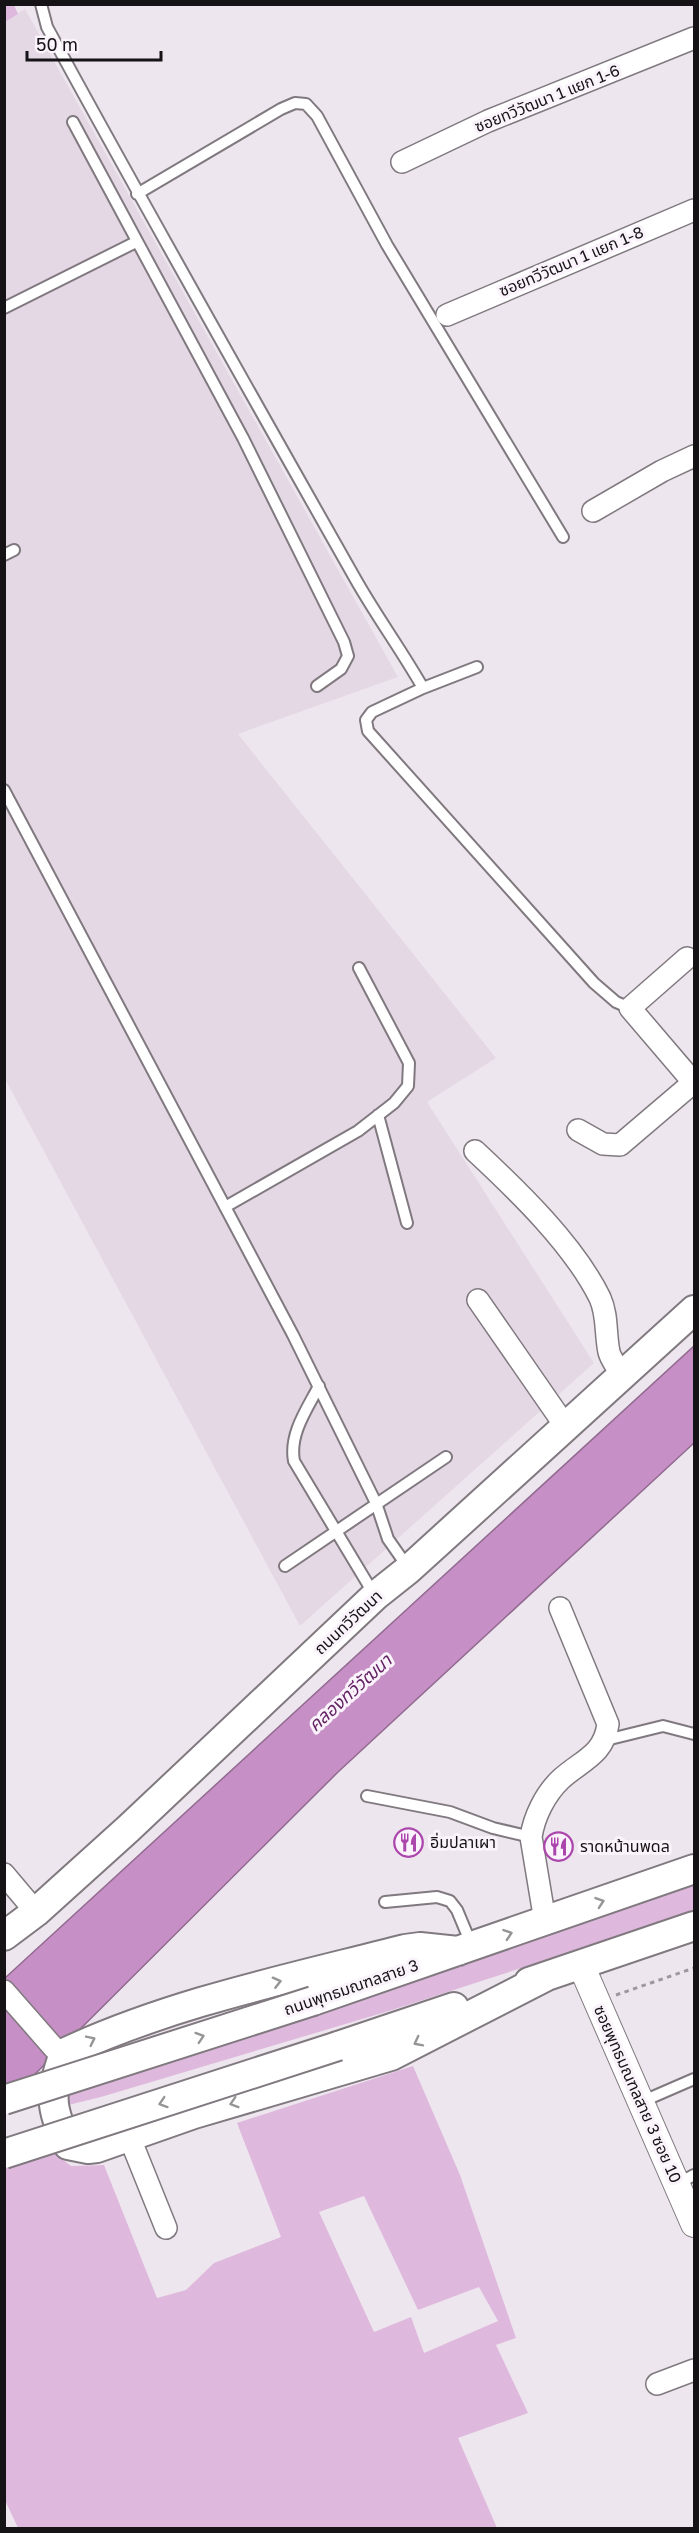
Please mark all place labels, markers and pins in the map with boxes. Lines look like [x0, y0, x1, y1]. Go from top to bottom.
restaurant icon: อิ่มปลาเผา [393, 1826, 425, 1858]
restaurant icon: ราดหน้านพดล [543, 1830, 575, 1862]
place label: อิ่มปลาเผา [430, 1832, 496, 1852]
place label: ราดหน้านพดล [580, 1836, 670, 1856]

